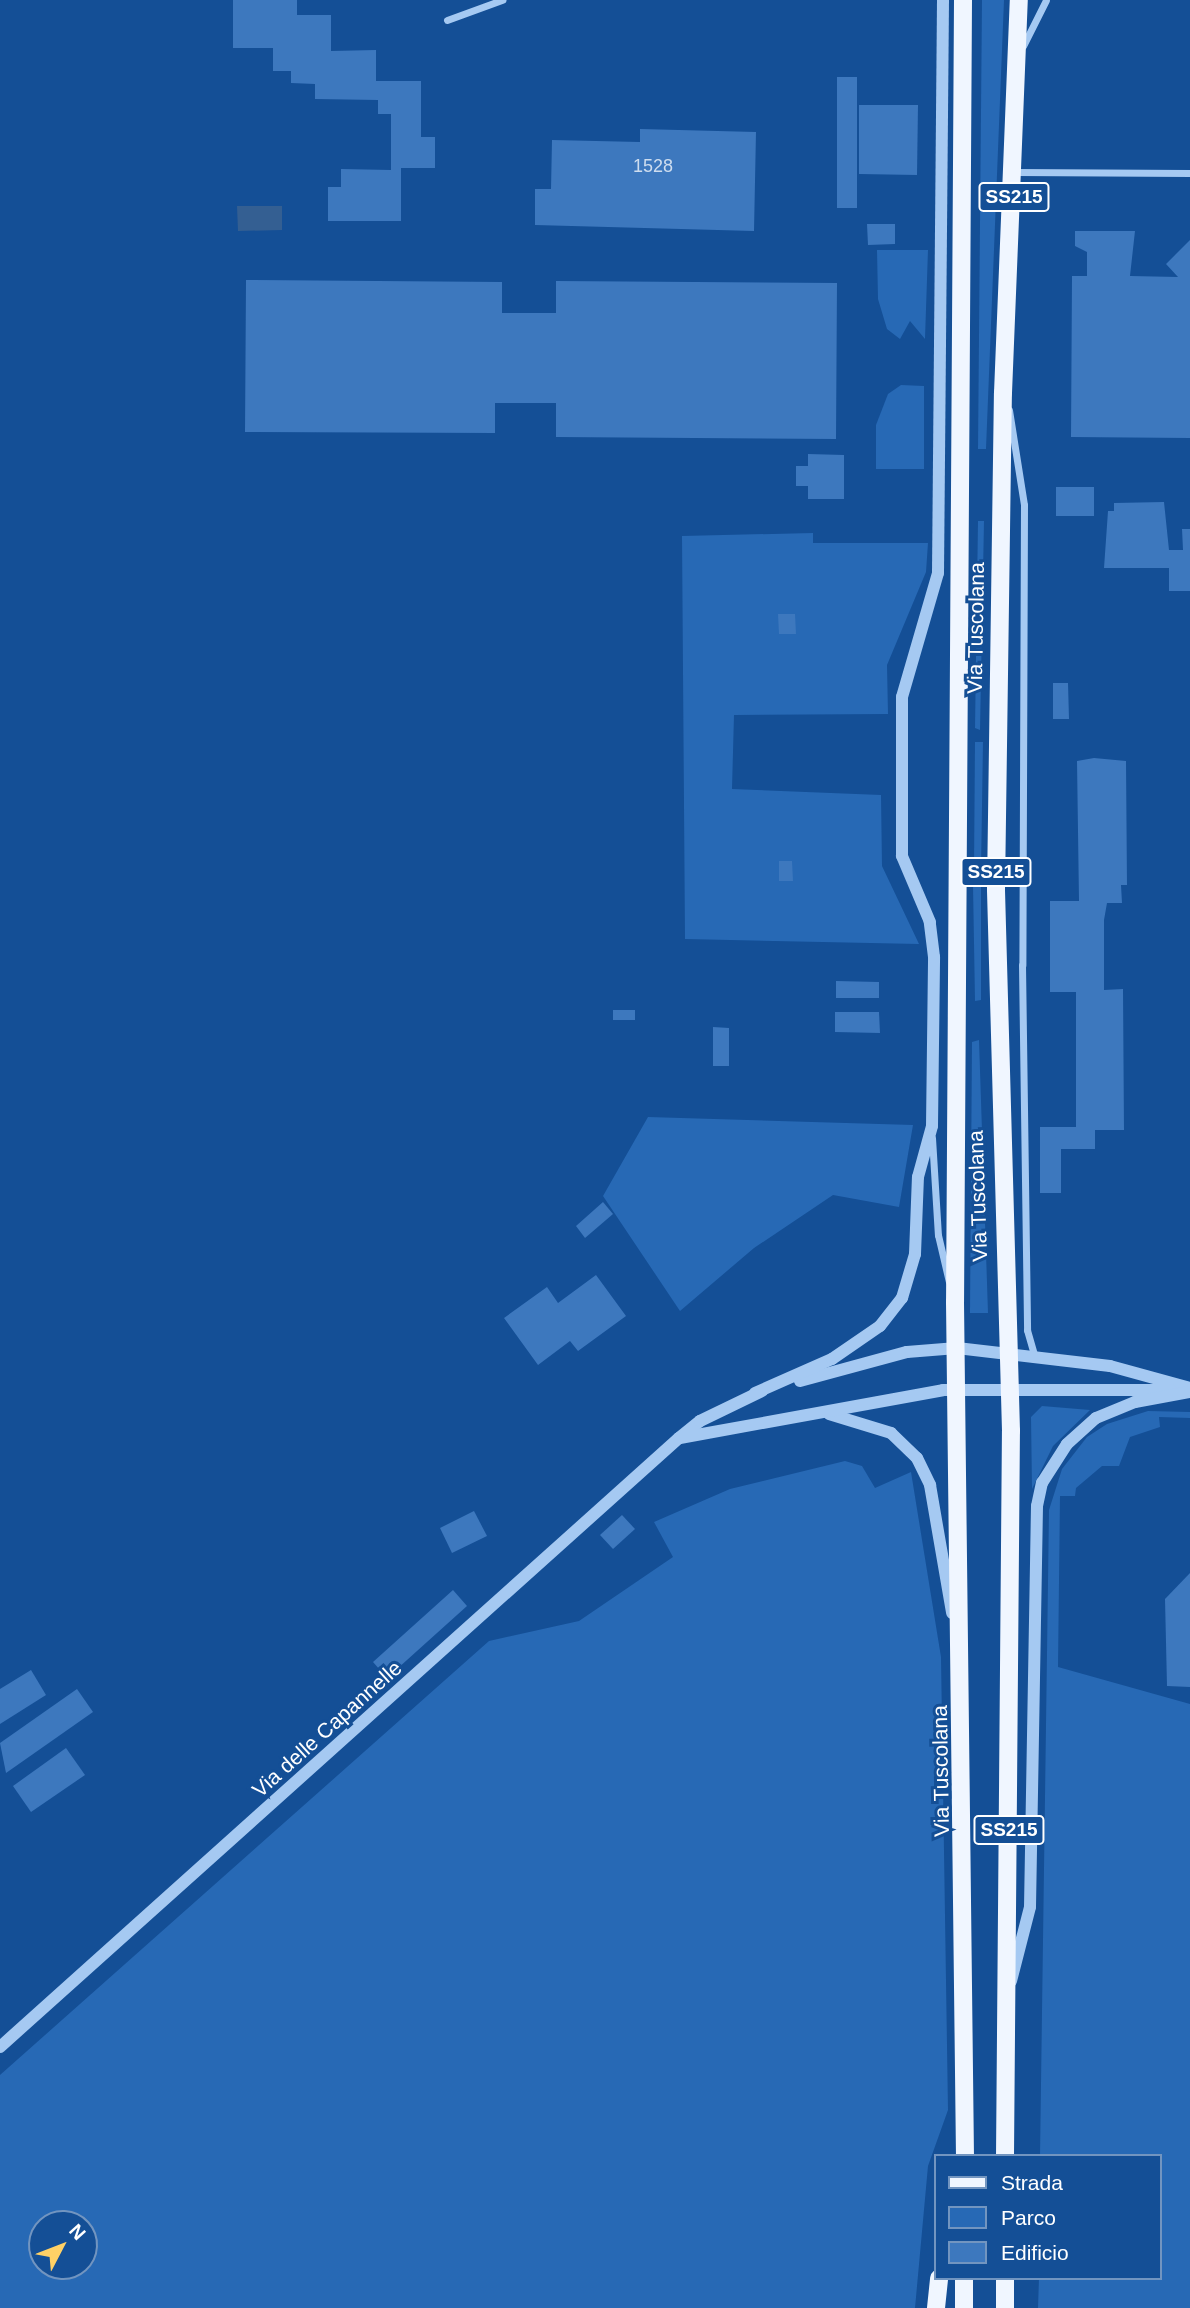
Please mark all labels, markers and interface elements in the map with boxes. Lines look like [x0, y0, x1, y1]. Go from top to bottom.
house number: 1528 [633, 155, 673, 177]
road number: SS215 [977, 182, 1051, 212]
street label: Via Tuscolana [962, 562, 990, 694]
road number: SS215 [959, 856, 1033, 888]
street label: Via Tuscolana [963, 1130, 993, 1262]
street label: Via delle Capannelle [247, 1655, 407, 1803]
street label: Via Tuscolana [927, 1705, 955, 1837]
road number: SS215 [972, 1814, 1046, 1846]
legend [934, 2154, 1162, 2280]
text: Strada [1001, 2171, 1063, 2194]
text: Parco [1001, 2206, 1056, 2229]
north arrow [28, 2210, 98, 2280]
text: N [65, 2220, 90, 2244]
text: Edificio [1001, 2241, 1069, 2264]

